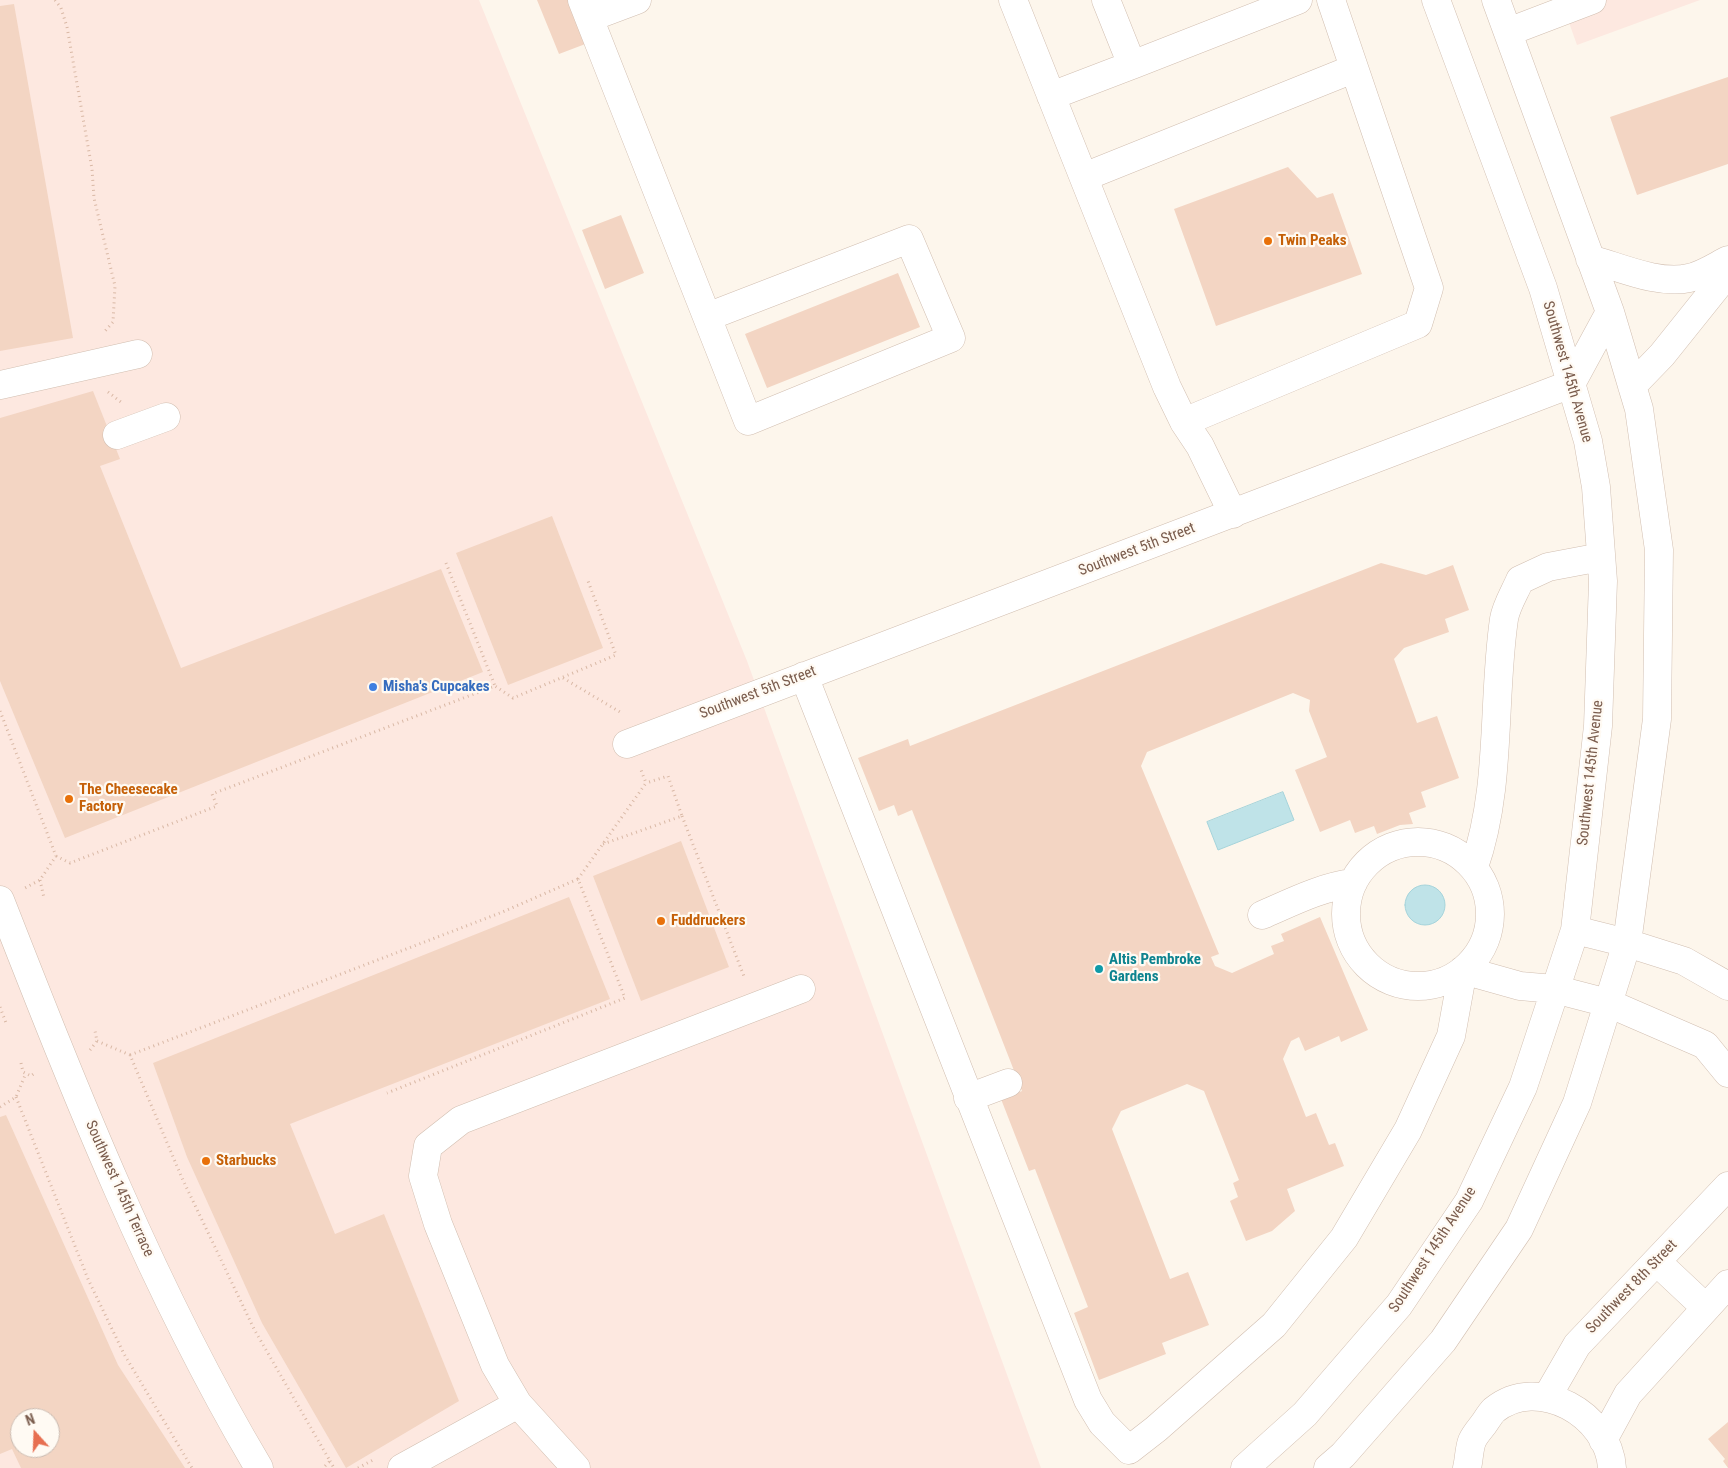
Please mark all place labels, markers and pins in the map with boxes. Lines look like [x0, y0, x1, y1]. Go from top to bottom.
place label: Twin Peaks [1278, 232, 1347, 250]
marker: Twin Peaks [1262, 235, 1274, 247]
place label: Misha's Cupcakes [383, 678, 490, 696]
marker: Misha's Cupcakes [367, 681, 379, 693]
place label: The Cheesecake Factory [79, 781, 178, 816]
marker: The Cheesecake Factory [63, 793, 75, 805]
place label: Fuddruckers [671, 912, 745, 930]
marker: Fuddruckers [655, 915, 667, 927]
place label: Altis Pembroke Gardens [1109, 951, 1201, 986]
marker: Altis Pembroke Gardens [1093, 963, 1105, 975]
place label: Starbucks [216, 1152, 276, 1170]
marker: Starbucks [200, 1155, 212, 1167]

